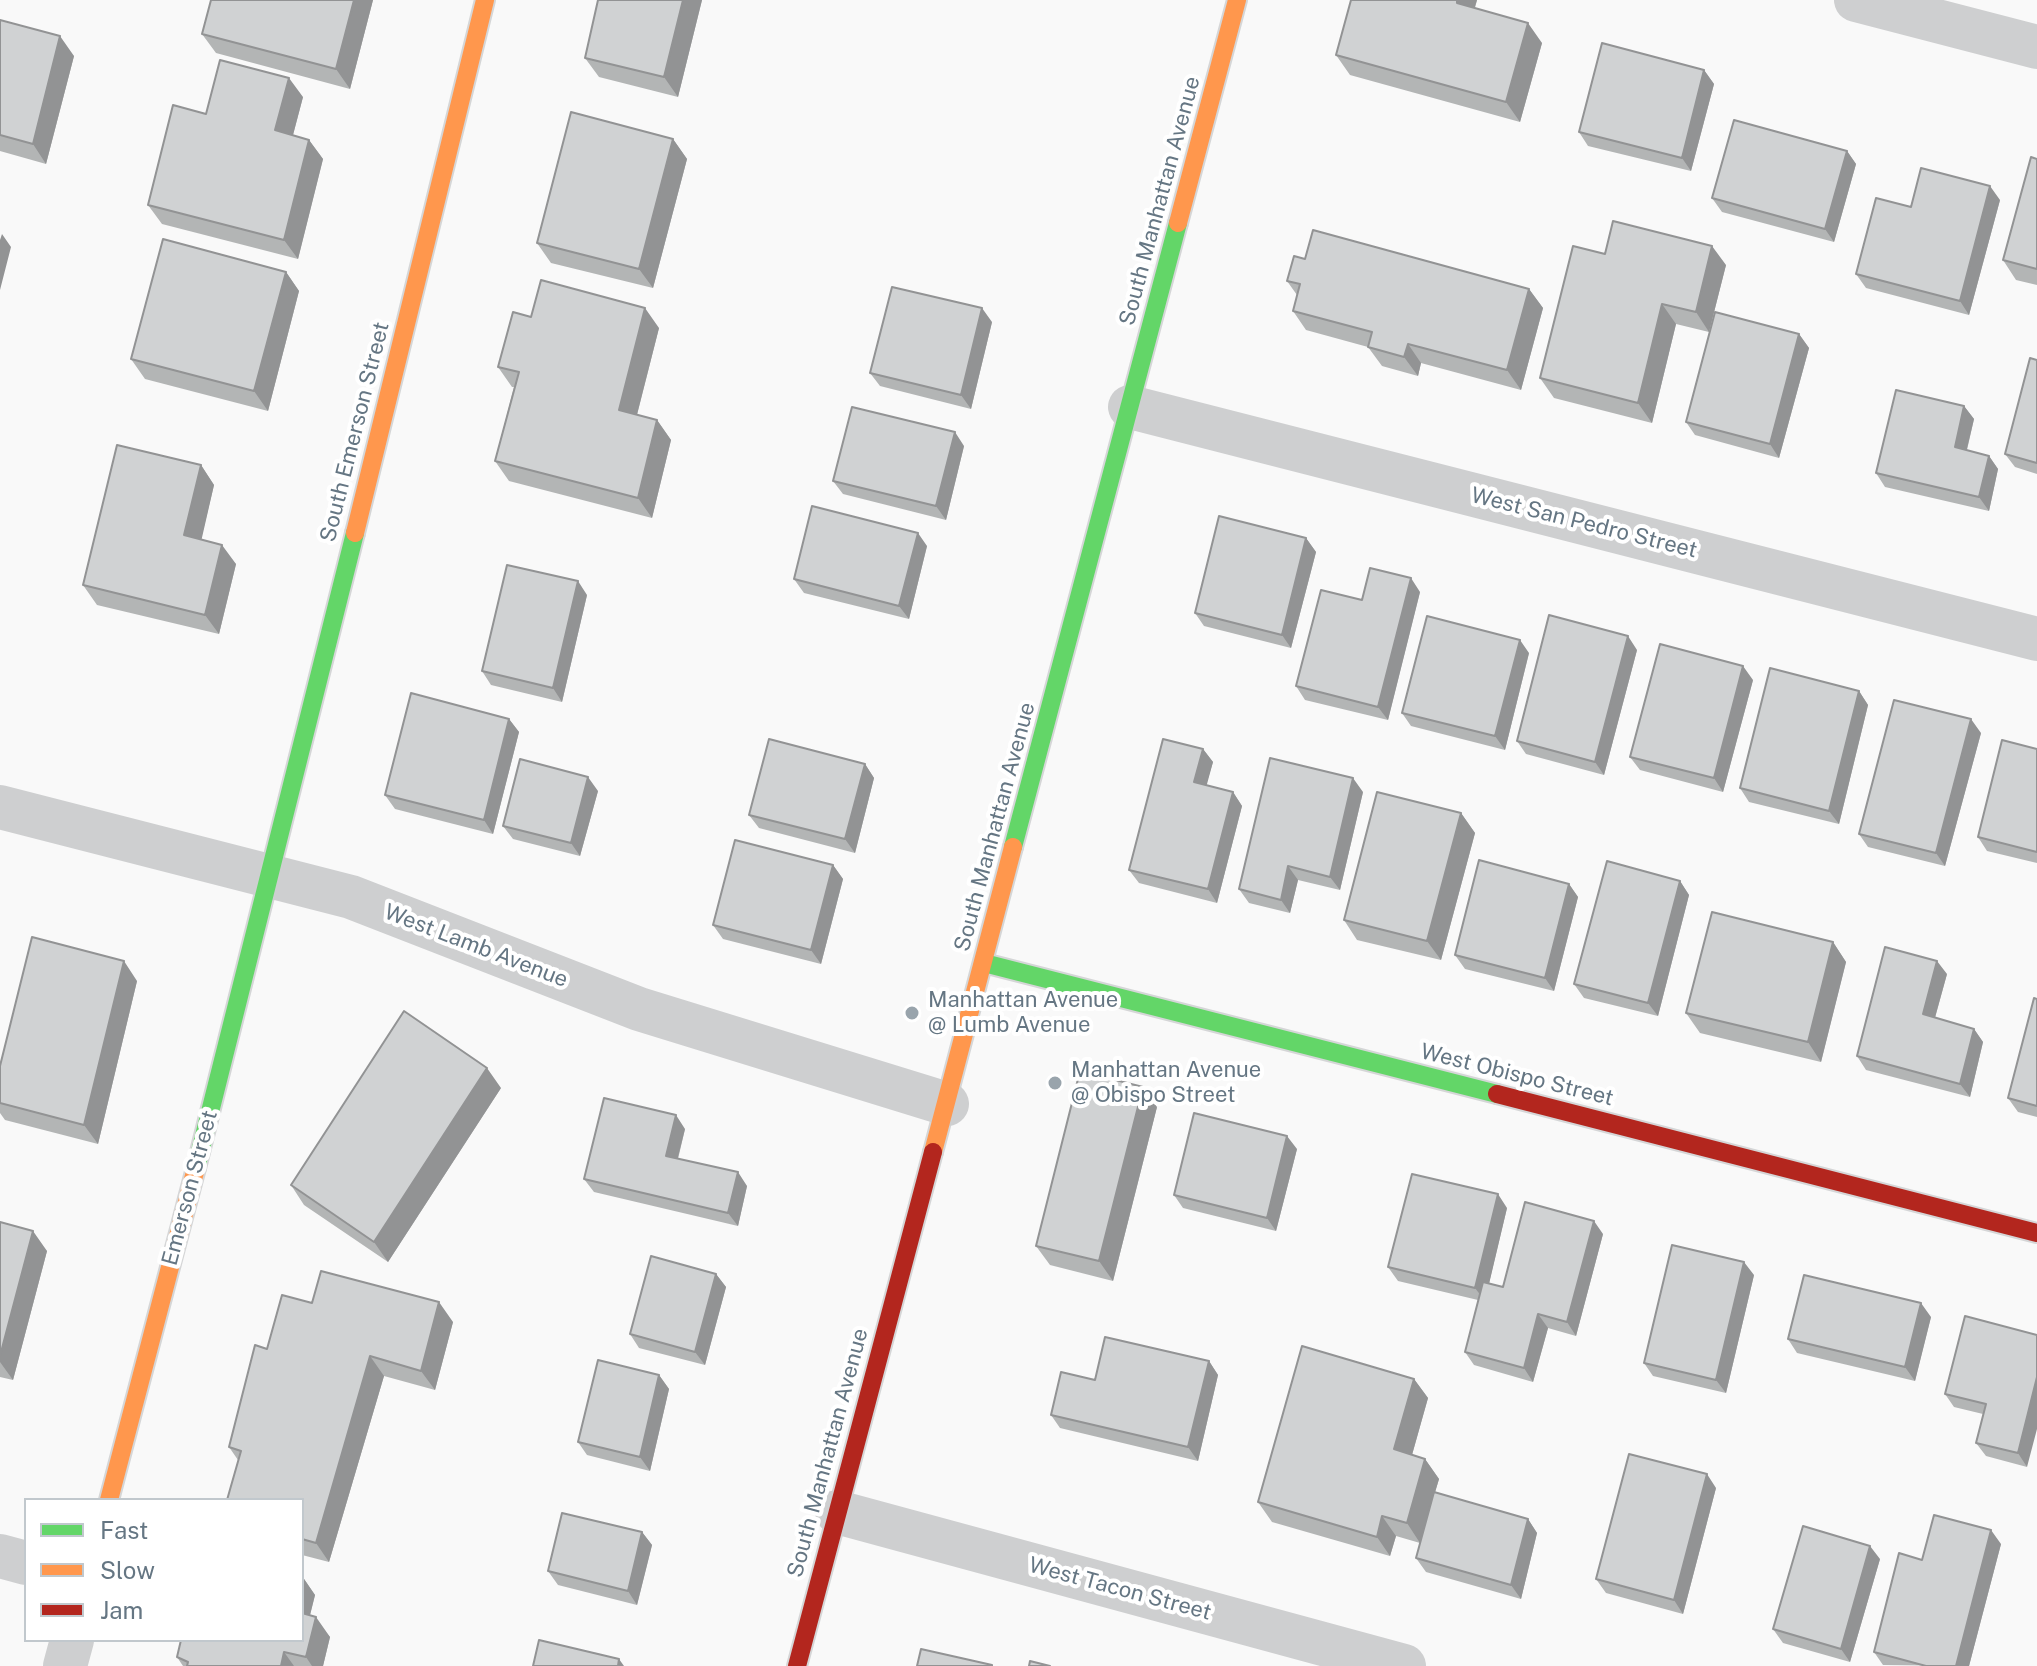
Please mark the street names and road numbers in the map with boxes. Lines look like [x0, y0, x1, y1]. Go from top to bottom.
street label: South Manhattan Avenue [1114, 74, 1206, 328]
street label: South Emerson Street [315, 319, 395, 545]
street label: West San Pedro Street [1468, 482, 1700, 564]
street label: South Manhattan Avenue [949, 700, 1041, 954]
street label: West Lamb Avenue [380, 899, 572, 993]
street label: West Obispo Street [1418, 1038, 1616, 1112]
street label: Emerson Street [157, 1108, 223, 1268]
street label: South Manhattan Avenue [782, 1326, 874, 1580]
street label: West Tacon Street [1026, 1552, 1214, 1626]

